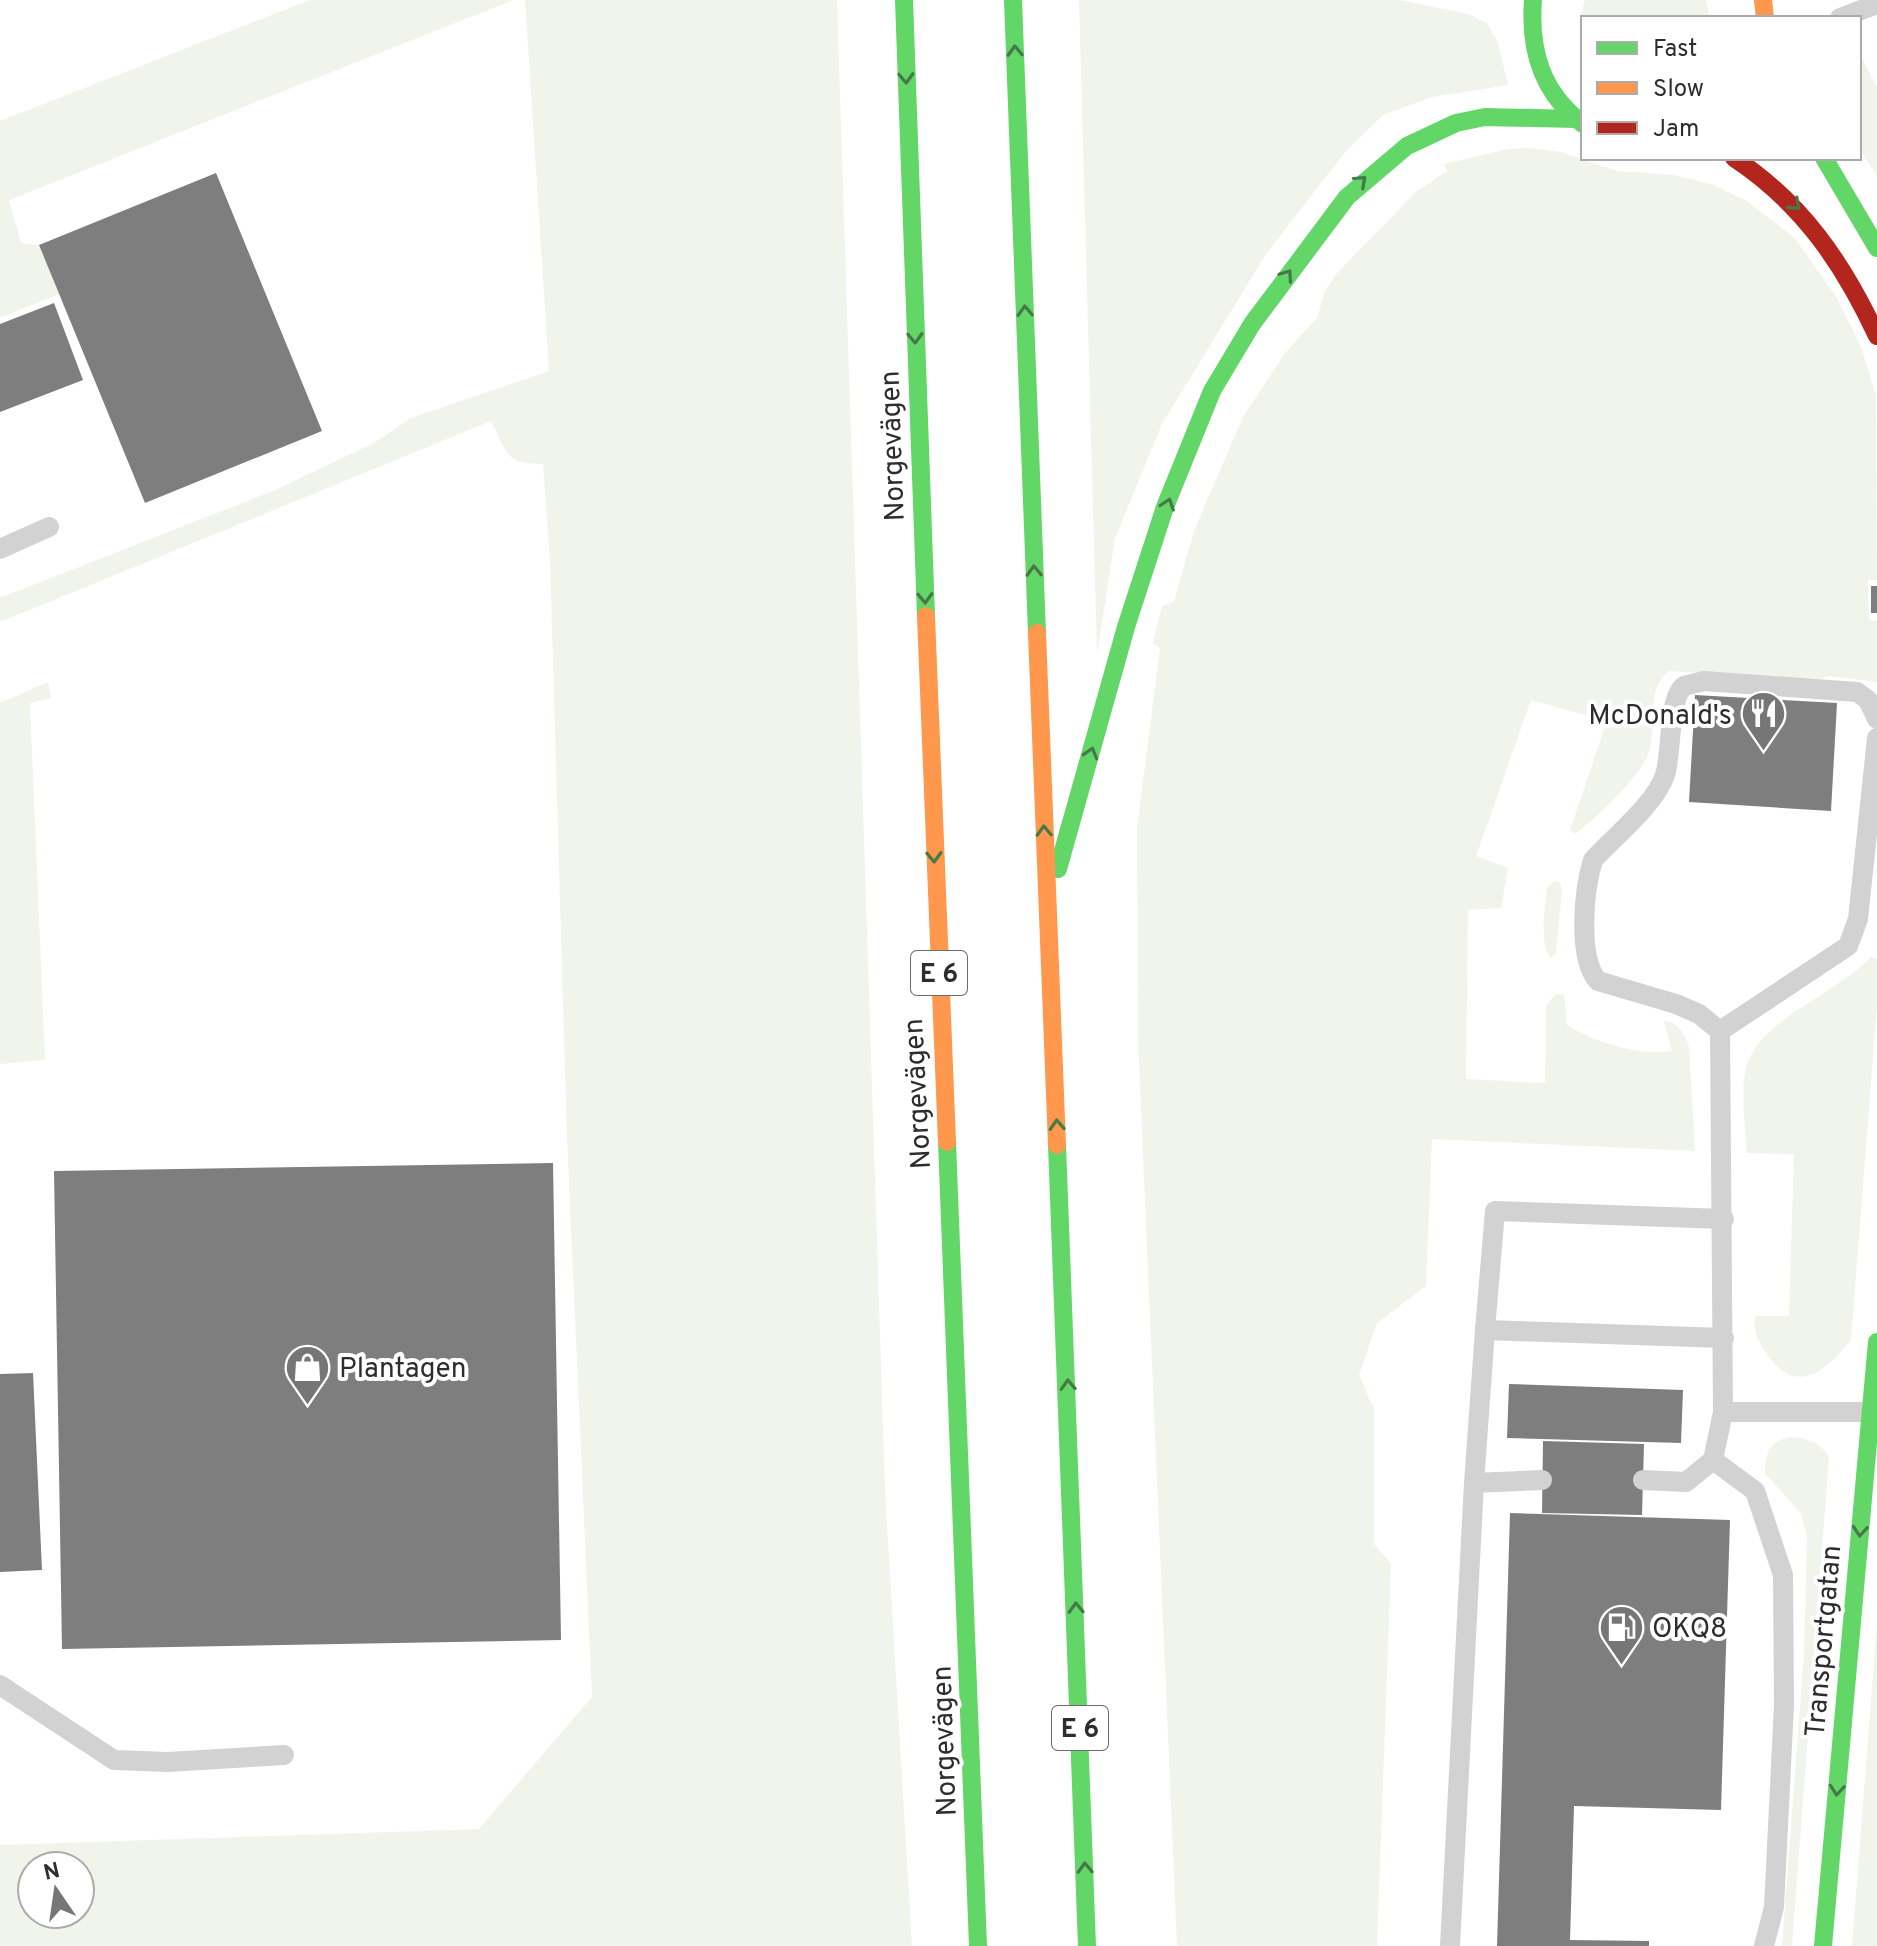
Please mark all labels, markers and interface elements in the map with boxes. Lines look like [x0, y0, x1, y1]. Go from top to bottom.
legend [1581, 16, 1861, 160]
text: Fast [1653, 35, 1697, 65]
one-way arrow [1007, 44, 1024, 57]
one-way arrow [898, 72, 915, 85]
text: Slow [1653, 75, 1704, 105]
text: Jam [1653, 115, 1699, 145]
one-way arrow [1352, 176, 1367, 190]
one-way arrow [1786, 196, 1801, 210]
one-way arrow [1277, 269, 1292, 283]
one-way arrow [1016, 304, 1033, 317]
one-way arrow [907, 332, 924, 345]
street label: Norgevägen [873, 370, 915, 522]
one-way arrow [1159, 498, 1175, 512]
one-way arrow [1026, 564, 1043, 577]
one-way arrow [916, 592, 933, 605]
restaurant icon: McDonald's [1739, 690, 1787, 753]
place label: McDonald's [1588, 699, 1732, 735]
one-way arrow [1082, 746, 1098, 760]
one-way arrow [1036, 824, 1053, 837]
one-way arrow [925, 851, 942, 864]
road number: E 6 [911, 951, 967, 995]
street label: Norgevägen [897, 1018, 941, 1170]
one-way arrow [1048, 1118, 1065, 1131]
shop icon: Plantagen [284, 1343, 332, 1406]
place label: Plantagen [339, 1352, 467, 1388]
one-way arrow [1060, 1378, 1077, 1391]
one-way arrow [1852, 1525, 1869, 1538]
street label: Transportgatan [1799, 1544, 1851, 1739]
one-way arrow [1068, 1601, 1085, 1614]
fuel station icon: OKQ8 [1597, 1603, 1645, 1666]
place label: OKQ8 [1652, 1612, 1727, 1648]
street label: Norgevägen [925, 1665, 967, 1817]
road number: E 6 [1052, 1706, 1108, 1750]
one-way arrow [1829, 1784, 1846, 1797]
north arrow [16, 1850, 96, 1930]
text: N [41, 1858, 63, 1888]
one-way arrow [1076, 1861, 1093, 1874]

